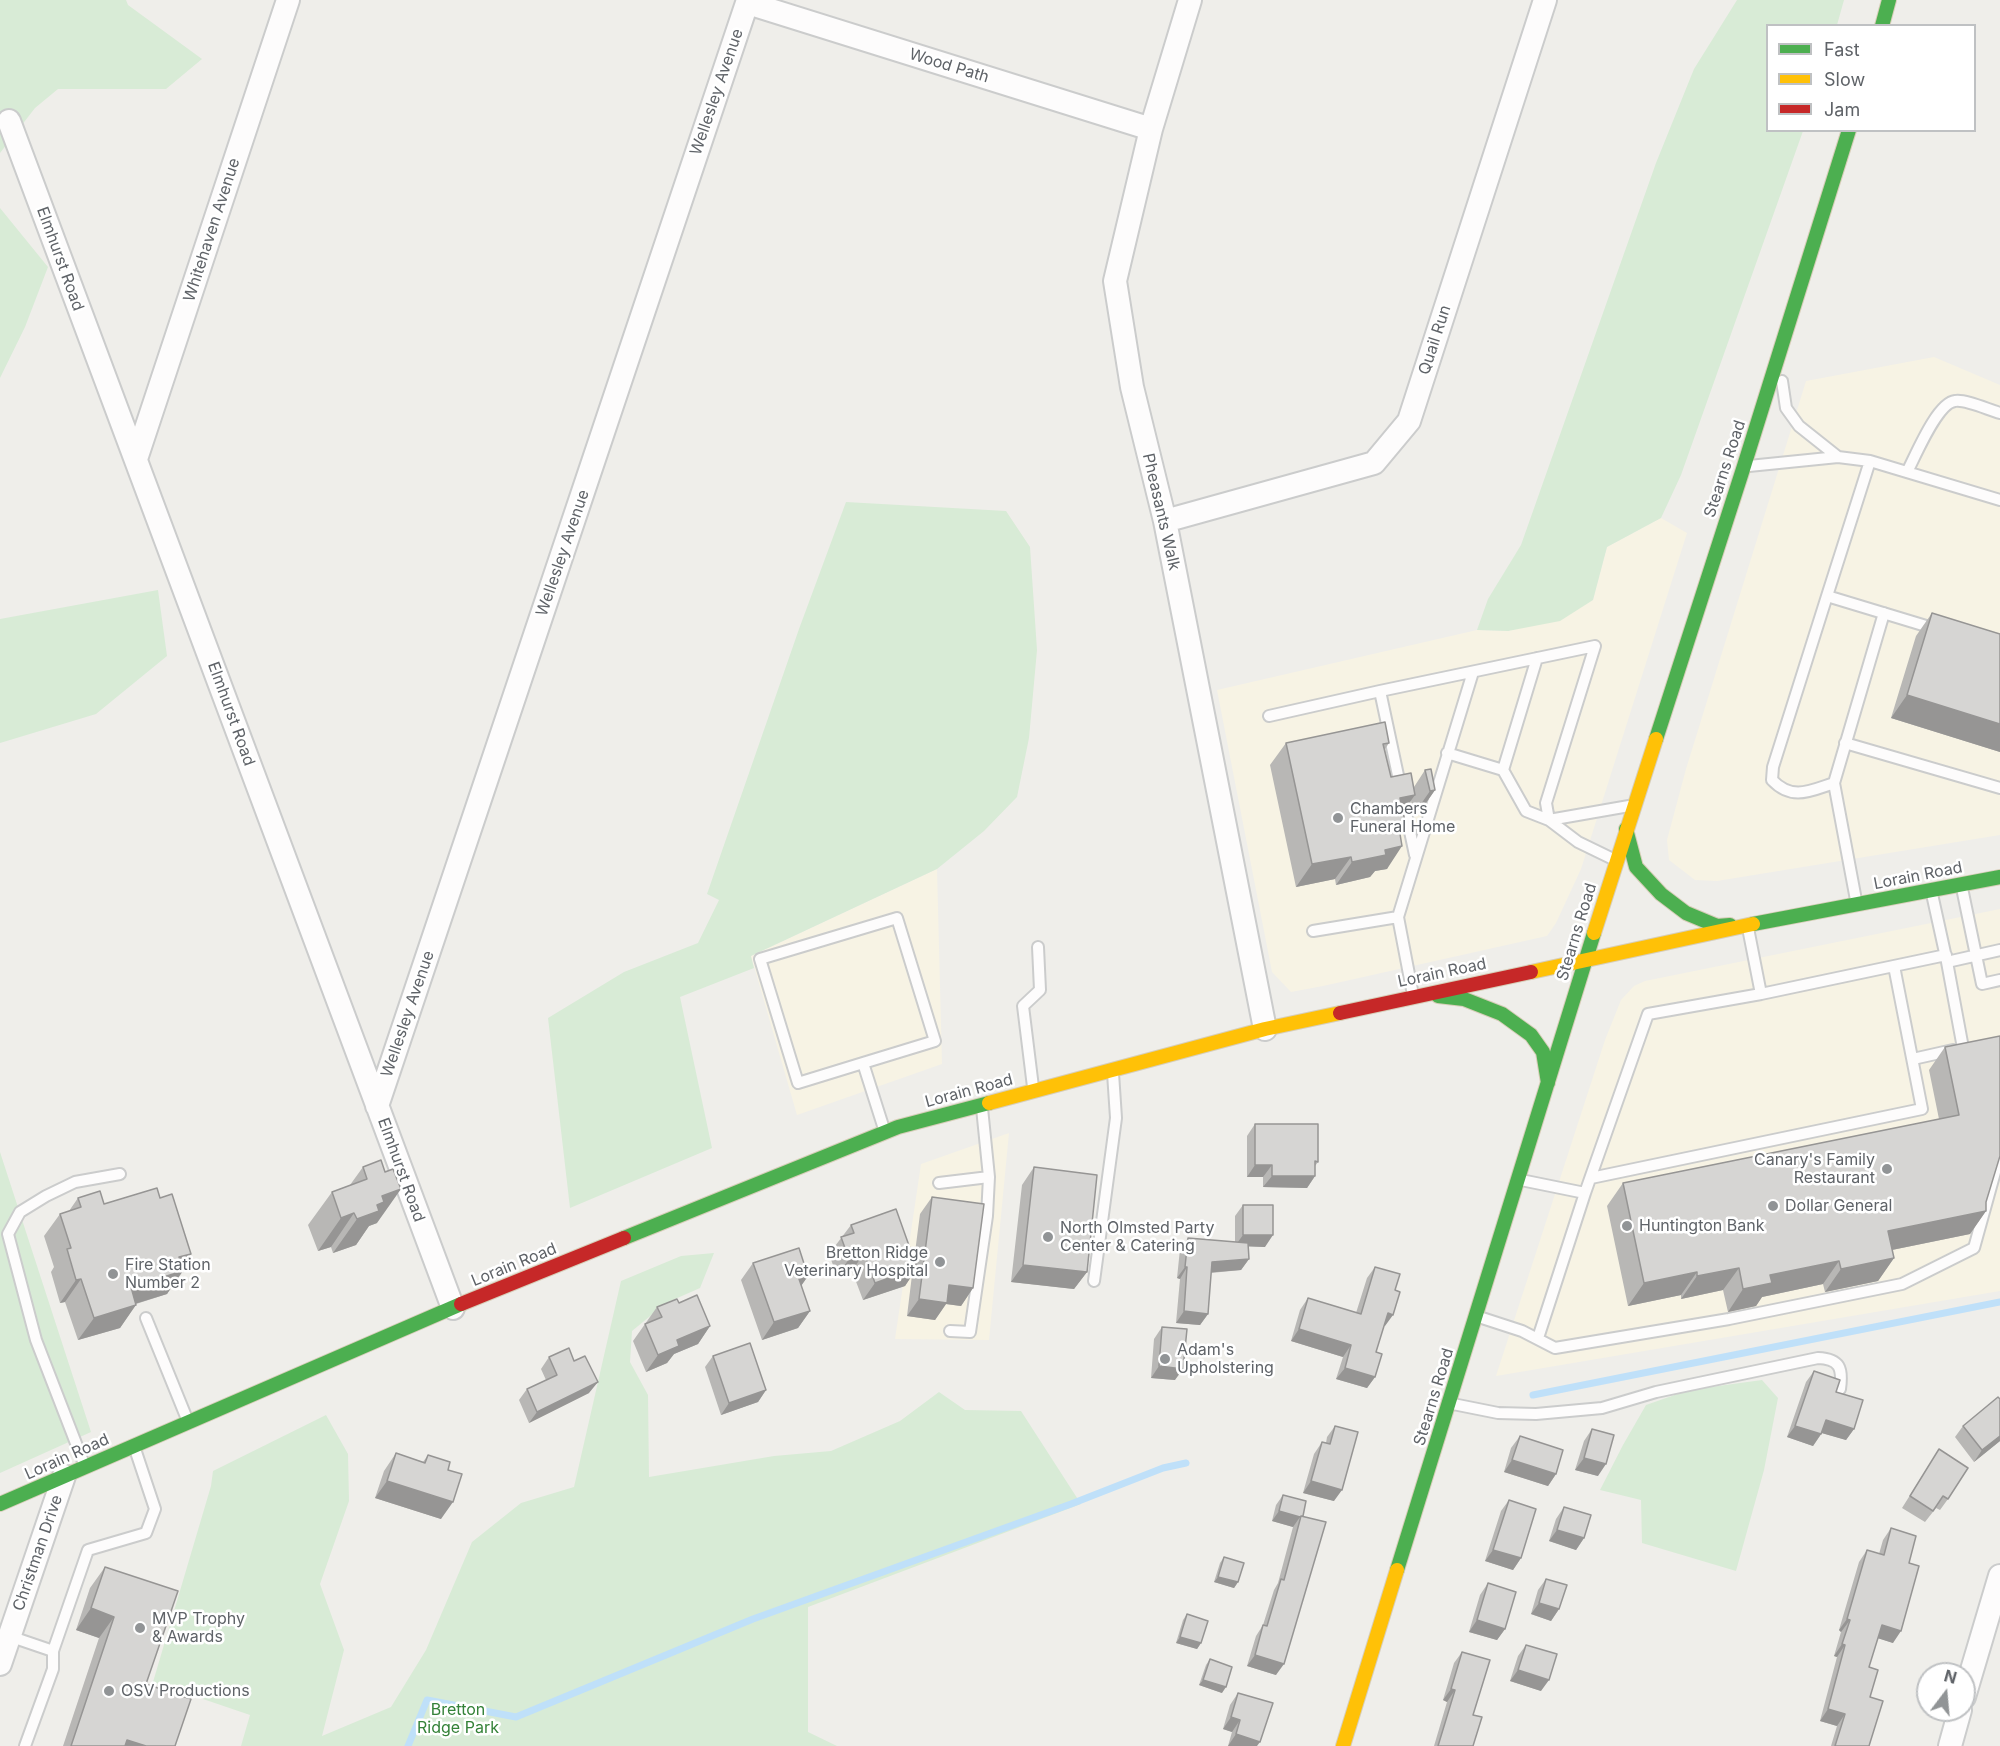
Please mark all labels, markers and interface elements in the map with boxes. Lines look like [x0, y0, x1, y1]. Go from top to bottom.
legend [1766, 24, 1976, 132]
street label: Wellesley Avenue [686, 26, 748, 158]
text: Fast [1824, 39, 1860, 60]
street label: Wood Path [907, 45, 991, 87]
text: Slow [1824, 69, 1865, 90]
text: Jam [1824, 99, 1860, 120]
street label: Whitehaven Avenue [180, 156, 244, 304]
street label: Elmhurst Road [32, 204, 88, 314]
street label: Quail Run [1415, 303, 1455, 377]
street label: Stearns Road [1700, 418, 1750, 520]
street label: Pheasants Walk [1138, 452, 1184, 572]
street label: Wellesley Avenue [532, 487, 594, 619]
street label: Elmhurst Road [203, 659, 259, 769]
place label: Chambers Funeral Home [1350, 799, 1455, 837]
marker: Chambers Funeral Home [1331, 811, 1345, 825]
street label: Lorain Road [1872, 858, 1964, 894]
street label: Stearns Road [1553, 881, 1601, 983]
street label: Wellesley Avenue [377, 948, 439, 1080]
street label: Lorain Road [1396, 954, 1488, 992]
street label: Lorain Road [923, 1070, 1015, 1112]
street label: Elmhurst Road [373, 1115, 429, 1225]
place label: Canary's Family Restaurant [1754, 1150, 1875, 1188]
marker: Canary's Family Restaurant [1880, 1162, 1894, 1176]
place label: Dollar General [1785, 1196, 1892, 1216]
marker: Dollar General [1766, 1199, 1780, 1213]
place label: Huntington Bank [1639, 1216, 1764, 1236]
place label: North Olmsted Party Center & Catering [1060, 1218, 1214, 1256]
marker: Huntington Bank [1620, 1219, 1634, 1233]
marker: North Olmsted Party Center & Catering [1041, 1230, 1055, 1244]
street label: Lorain Road [469, 1239, 559, 1291]
place label: Bretton Ridge Veterinary Hospital [784, 1243, 928, 1281]
place label: Fire Station Number 2 [125, 1255, 211, 1293]
marker: Bretton Ridge Veterinary Hospital [933, 1255, 947, 1269]
marker: Fire Station Number 2 [106, 1267, 120, 1281]
place label: Adam's Upholstering [1177, 1340, 1274, 1378]
street label: Stearns Road [1410, 1346, 1458, 1448]
marker: Adam's Upholstering [1158, 1352, 1172, 1366]
street label: Lorain Road [22, 1430, 112, 1484]
street label: Christman Drive [9, 1492, 67, 1614]
place label: MVP Trophy & Awards [152, 1609, 245, 1647]
marker: MVP Trophy & Awards [133, 1621, 147, 1635]
north arrow [1916, 1662, 1976, 1722]
text: N [1942, 1665, 1959, 1688]
place label: OSV Productions [121, 1681, 250, 1701]
marker: OSV Productions [102, 1684, 116, 1698]
park label: Bretton Ridge Park [417, 1700, 499, 1738]

